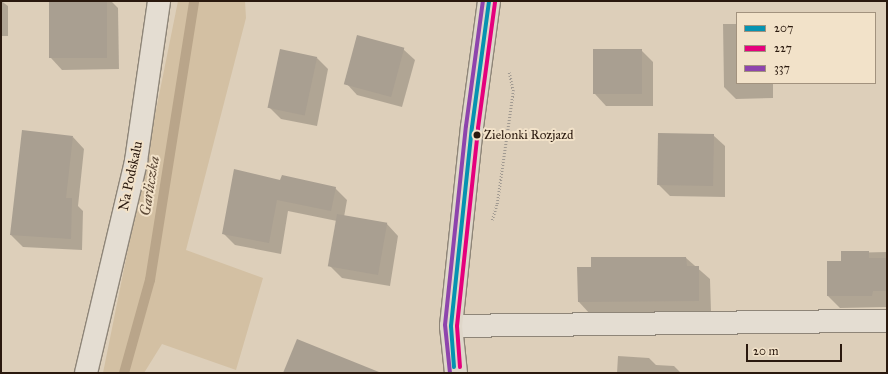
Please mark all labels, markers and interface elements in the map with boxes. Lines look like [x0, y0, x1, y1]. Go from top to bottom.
legend [736, 12, 876, 84]
text: 207 [774, 21, 793, 35]
text: 227 [774, 41, 792, 55]
text: 337 [774, 61, 790, 75]
place label: Zielonki Rozjazd [484, 127, 573, 143]
marker: Zielonki Rozjazd [472, 130, 482, 140]
street label: Na Podskalu [115, 140, 147, 212]
water label: Garliczka [136, 155, 164, 217]
scale bar [748, 336, 844, 362]
text: 20 m [753, 344, 779, 358]

